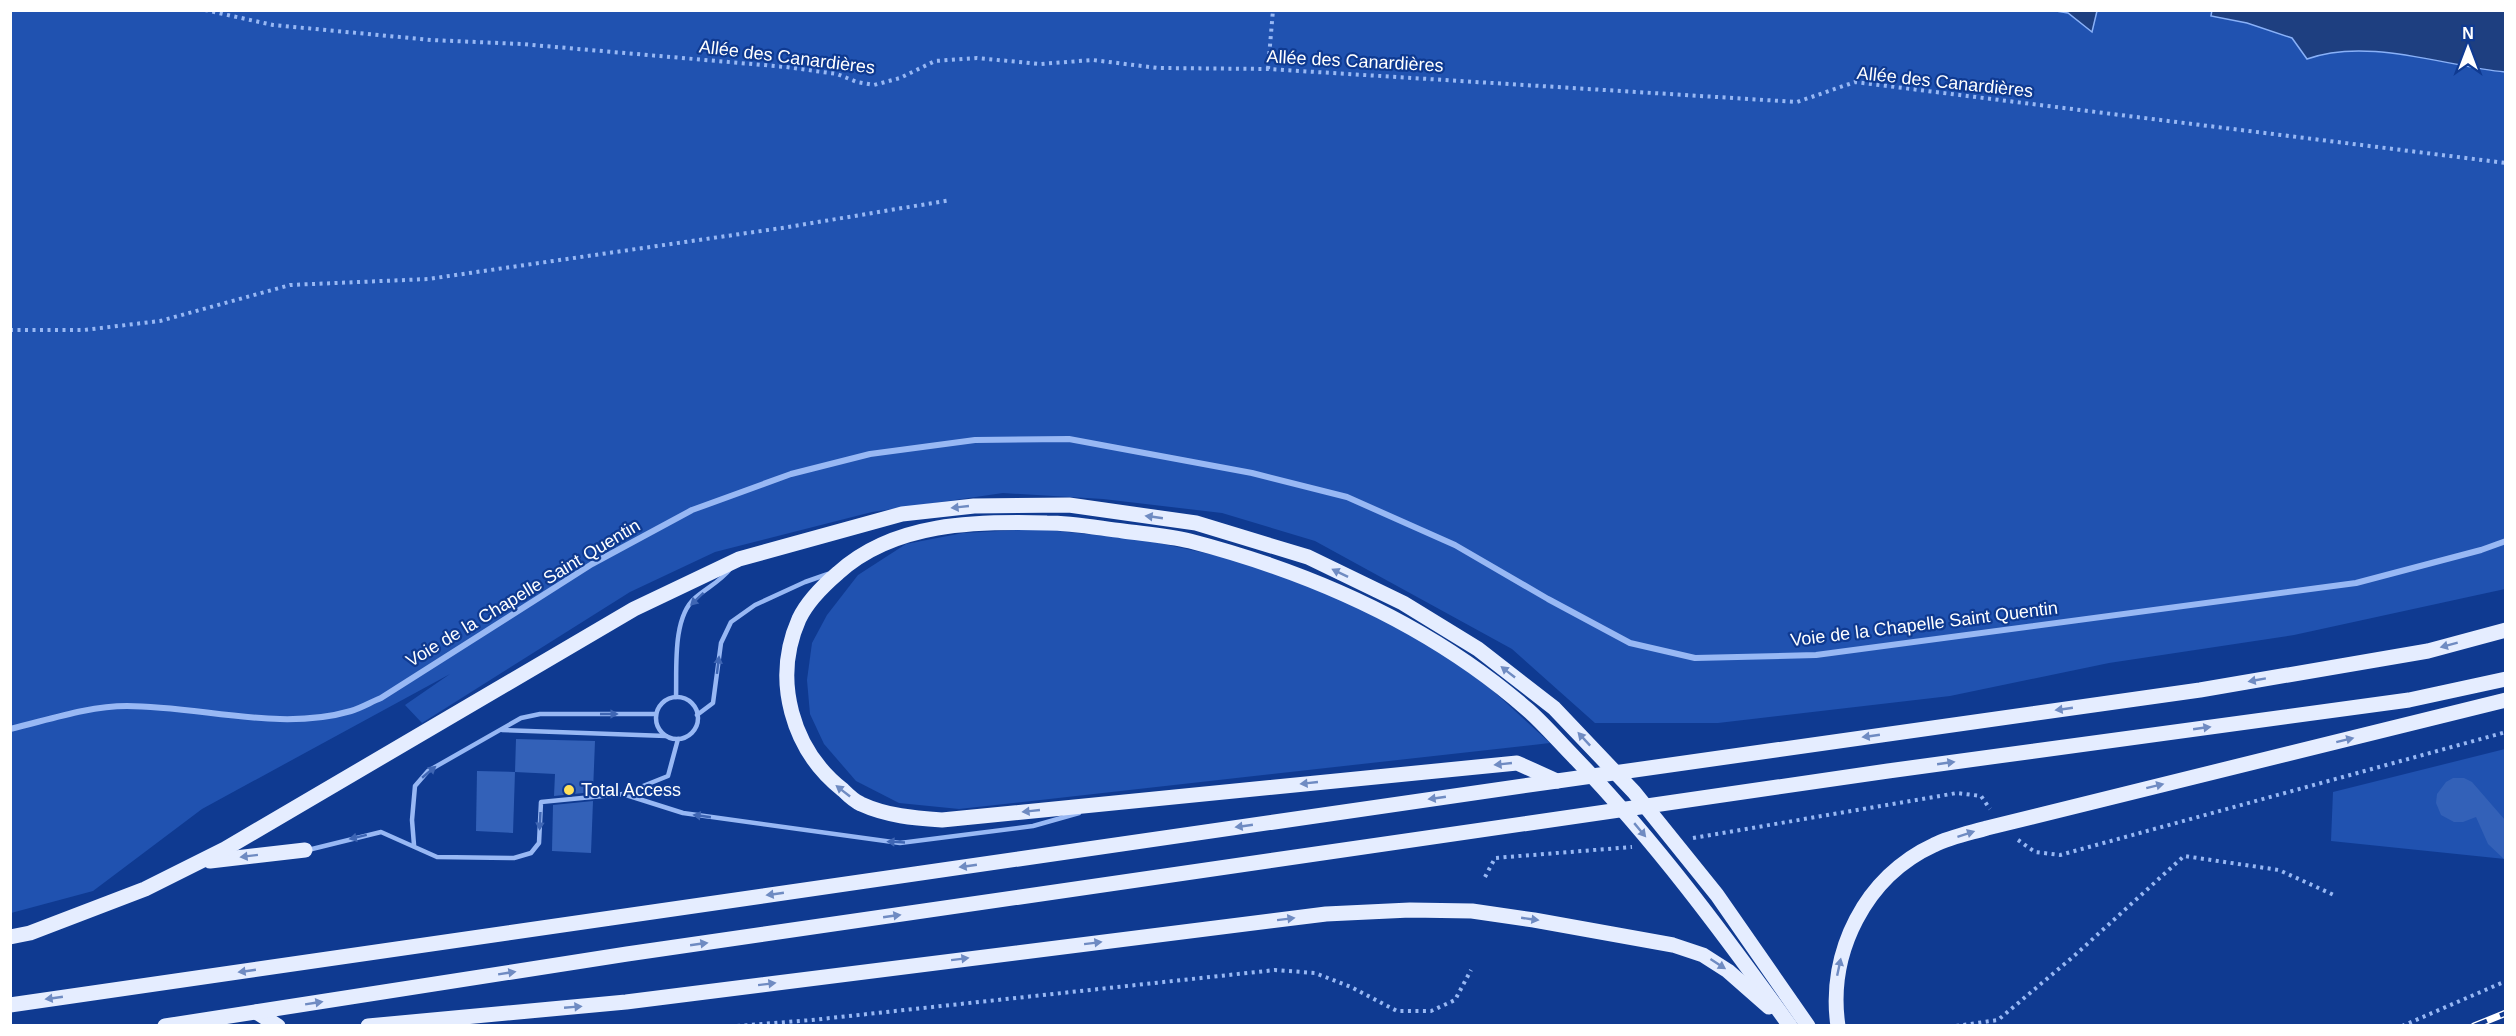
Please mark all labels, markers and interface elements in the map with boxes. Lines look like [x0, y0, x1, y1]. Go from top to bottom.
north arrow [2438, 18, 2498, 78]
text: N [2462, 25, 2474, 42]
street label: Allée des Canardières [698, 36, 876, 78]
street label: Allée des Canardières [1266, 46, 1444, 76]
street label: Allée des Canardières [1856, 63, 2034, 101]
one-way arrow [951, 503, 970, 512]
one-way arrow [1145, 513, 1164, 522]
street label: Voie de la Chapelle Saint Quentin [402, 515, 644, 671]
one-way arrow [1332, 568, 1349, 578]
one-way arrow [690, 591, 704, 605]
street label: Voie de la Chapelle Saint Quentin [1789, 598, 2059, 650]
one-way arrow [2440, 641, 2458, 651]
one-way arrow [713, 655, 723, 674]
one-way arrow [1500, 666, 1515, 678]
one-way arrow [2248, 676, 2267, 685]
one-way arrow [2055, 704, 2074, 713]
one-way arrow [599, 709, 618, 719]
one-way arrow [2192, 724, 2211, 733]
one-way arrow [1862, 731, 1881, 740]
one-way arrow [1578, 732, 1591, 747]
one-way arrow [2335, 734, 2354, 744]
one-way arrow [1493, 759, 1512, 769]
one-way arrow [1937, 759, 1956, 768]
one-way arrow [421, 766, 437, 779]
one-way arrow [1299, 778, 1318, 788]
place label: Total Access [581, 780, 681, 800]
one-way arrow [2146, 780, 2164, 790]
marker: Total Access [562, 783, 576, 797]
one-way arrow [836, 785, 851, 797]
one-way arrow [1428, 794, 1447, 803]
one-way arrow [1022, 806, 1041, 816]
one-way arrow [536, 811, 545, 830]
one-way arrow [693, 811, 712, 820]
one-way arrow [1235, 821, 1254, 830]
one-way arrow [1633, 822, 1646, 838]
one-way arrow [1957, 829, 1975, 839]
one-way arrow [348, 833, 367, 843]
one-way arrow [886, 837, 905, 846]
one-way arrow [240, 851, 259, 860]
one-way arrow [958, 861, 977, 870]
one-way arrow [765, 889, 784, 898]
one-way arrow [883, 911, 902, 920]
one-way arrow [1277, 914, 1296, 924]
one-way arrow [1520, 915, 1539, 924]
one-way arrow [1083, 938, 1102, 947]
one-way arrow [690, 939, 709, 948]
one-way arrow [951, 955, 970, 964]
one-way arrow [1835, 958, 1844, 977]
one-way arrow [1710, 959, 1726, 970]
one-way arrow [237, 966, 256, 975]
one-way arrow [497, 968, 516, 977]
one-way arrow [758, 979, 777, 989]
one-way arrow [44, 994, 63, 1003]
one-way arrow [305, 999, 324, 1008]
one-way arrow [563, 1002, 582, 1012]

